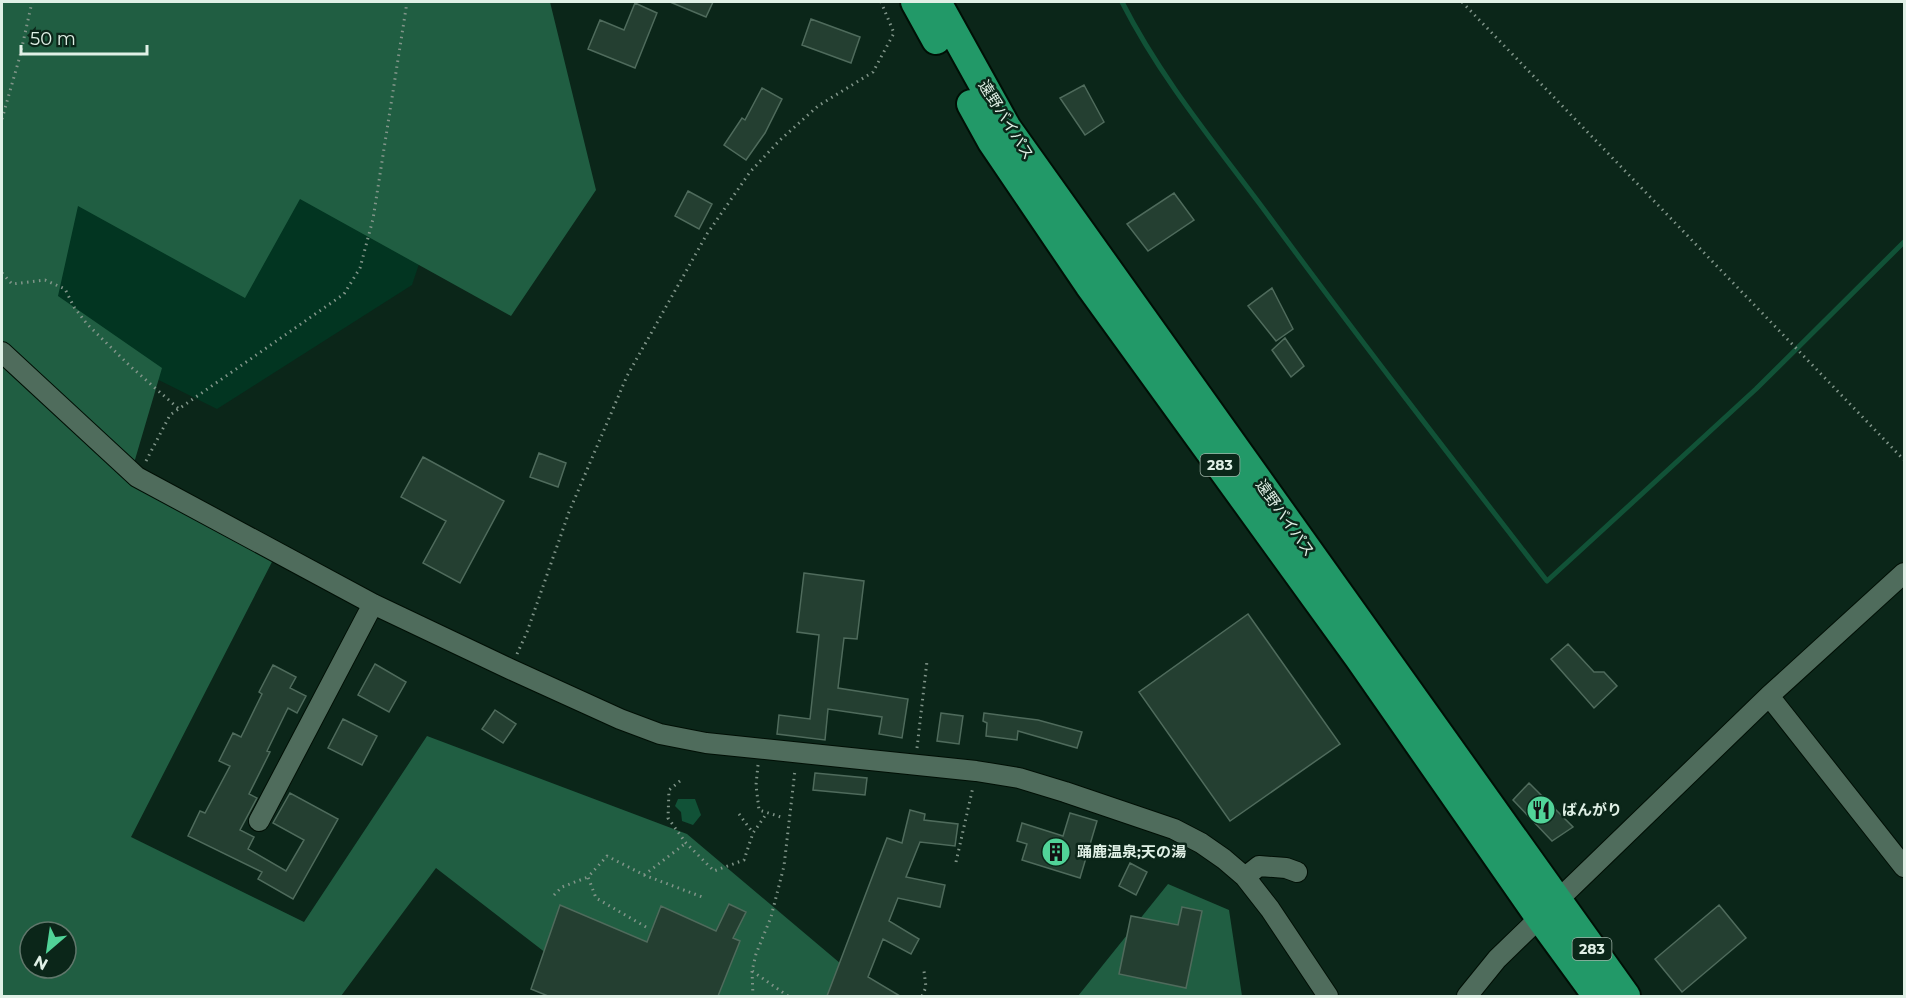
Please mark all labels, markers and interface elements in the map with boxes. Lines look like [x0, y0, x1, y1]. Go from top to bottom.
scale bar [21, 18, 147, 56]
text: 50 m [30, 28, 76, 50]
street label: 遠野バイパス [975, 77, 1038, 163]
road number: 283 [1200, 454, 1240, 476]
street label: 遠野バイパス [1252, 476, 1319, 560]
restaurant icon: ばんがり [1525, 794, 1557, 826]
place label: ばんがり [1562, 800, 1622, 819]
building icon: 踊鹿温泉;天の湯 [1040, 836, 1072, 868]
place label: 踊鹿温泉;天の湯 [1077, 842, 1186, 861]
north arrow [18, 920, 78, 980]
road number: 283 [1572, 938, 1612, 960]
text: N [31, 951, 51, 974]

